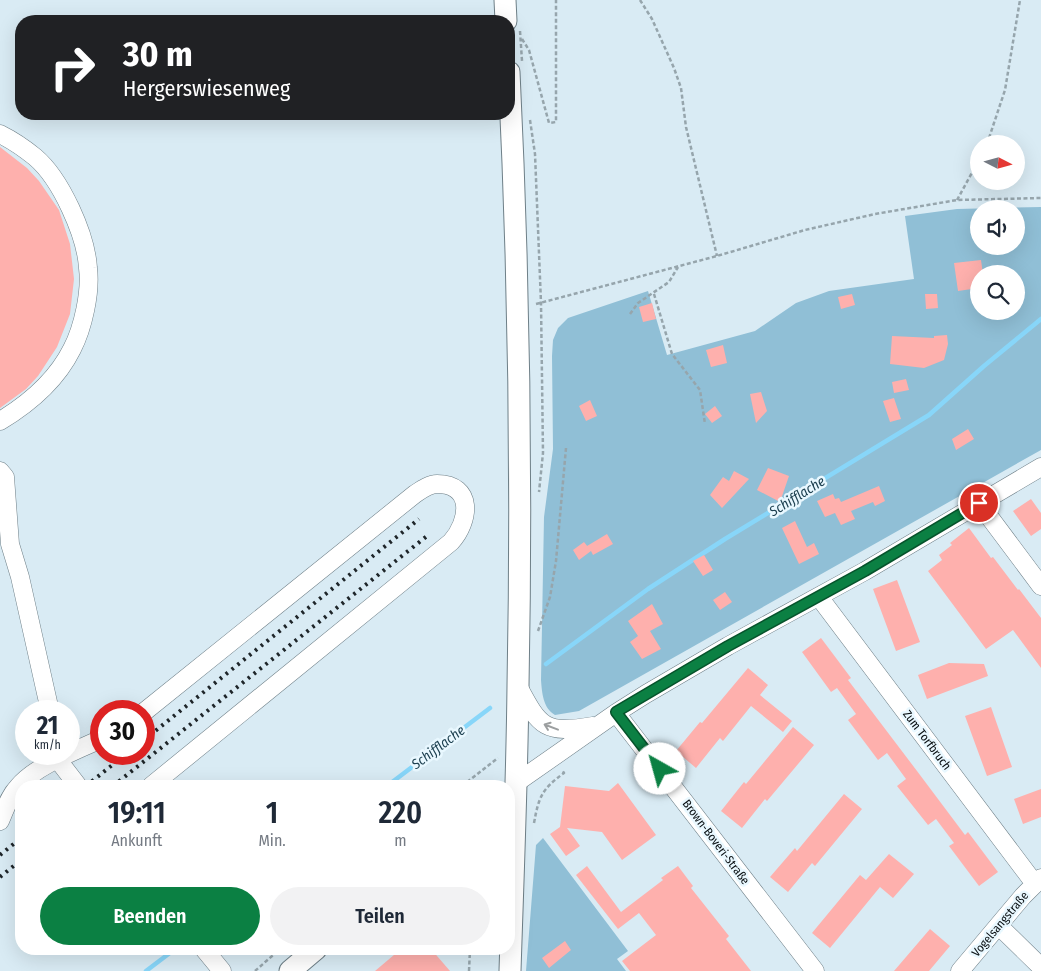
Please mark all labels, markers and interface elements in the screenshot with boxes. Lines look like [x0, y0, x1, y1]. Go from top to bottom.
text: 30 m [123, 33, 193, 75]
icon: right [40, 35, 105, 100]
text: Hergerswiesenweg [123, 75, 290, 102]
north arrow [970, 135, 1025, 190]
map controls [970, 135, 1025, 320]
button: sound [970, 200, 1025, 255]
button: search [970, 265, 1025, 320]
water label: Schifflache [765, 472, 829, 521]
pin [958, 482, 1000, 524]
icon: arrive [965, 489, 993, 517]
speed limit sign: 30 [90, 700, 155, 765]
street label: Zum Torfbruch [900, 707, 954, 773]
text: 21 [37, 711, 58, 741]
water label: Schifflache [407, 722, 469, 774]
one-way arrow [544, 722, 559, 731]
text: km/h [34, 738, 61, 752]
position arrow [633, 742, 685, 794]
text: 19:11 [108, 795, 166, 831]
text: 1 [266, 795, 278, 831]
text: 220 [378, 795, 422, 831]
street label: Brown-Boveri-Straße [680, 797, 752, 887]
text: Ankunft [111, 831, 162, 850]
text: Min. [258, 831, 286, 850]
text: m [394, 831, 406, 850]
button: Beenden [40, 887, 260, 945]
button: Teilen [270, 887, 490, 945]
street label: Vogelsangstraße [969, 889, 1031, 959]

